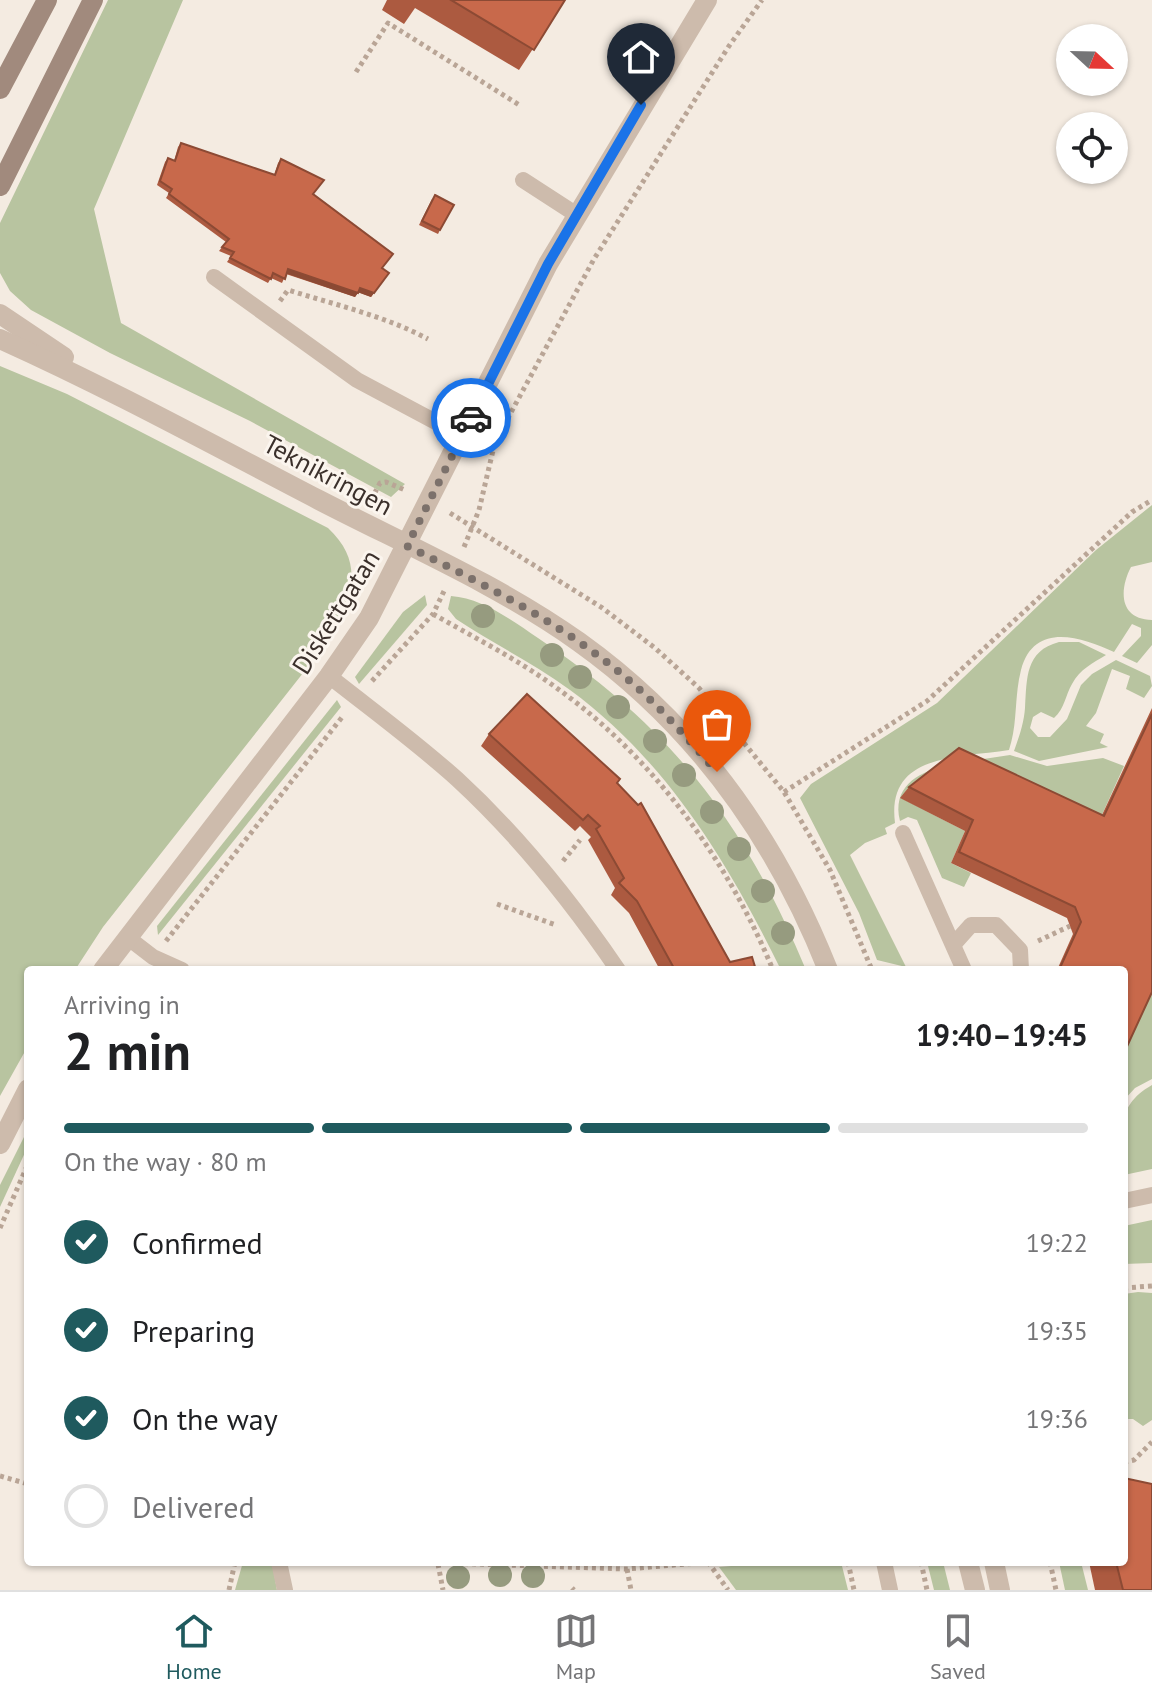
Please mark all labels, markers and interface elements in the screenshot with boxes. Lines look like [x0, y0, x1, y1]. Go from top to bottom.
pin [607, 23, 675, 105]
north arrow [1056, 24, 1128, 96]
map controls [1056, 24, 1128, 184]
icon: home [619, 35, 663, 79]
button: locate [1056, 112, 1128, 184]
courier [431, 378, 511, 458]
icon: car [449, 396, 493, 440]
street label: Teknikringen [258, 427, 399, 522]
street label: Diskettgatan [284, 543, 387, 680]
pin [683, 690, 751, 772]
icon: bag [695, 702, 739, 746]
text: Arriving in [64, 988, 180, 1021]
text: 19:40–19:45 [916, 1015, 1088, 1054]
text: 2 min [64, 1017, 191, 1084]
text: On the way · 80 m [64, 1145, 267, 1178]
icon: check [64, 1220, 108, 1264]
text: Confirmed [132, 1223, 263, 1262]
text: 19:22 [1026, 1226, 1088, 1259]
icon: check [64, 1308, 108, 1352]
text: Preparing [132, 1311, 255, 1350]
text: 19:35 [1026, 1314, 1088, 1347]
icon: check [64, 1396, 108, 1440]
text: On the way [132, 1399, 278, 1438]
text: 19:36 [1026, 1402, 1088, 1435]
text: Delivered [132, 1487, 255, 1526]
tab: Home [166, 1609, 222, 1685]
tab: Map [554, 1609, 598, 1685]
tab: Saved [930, 1609, 986, 1685]

